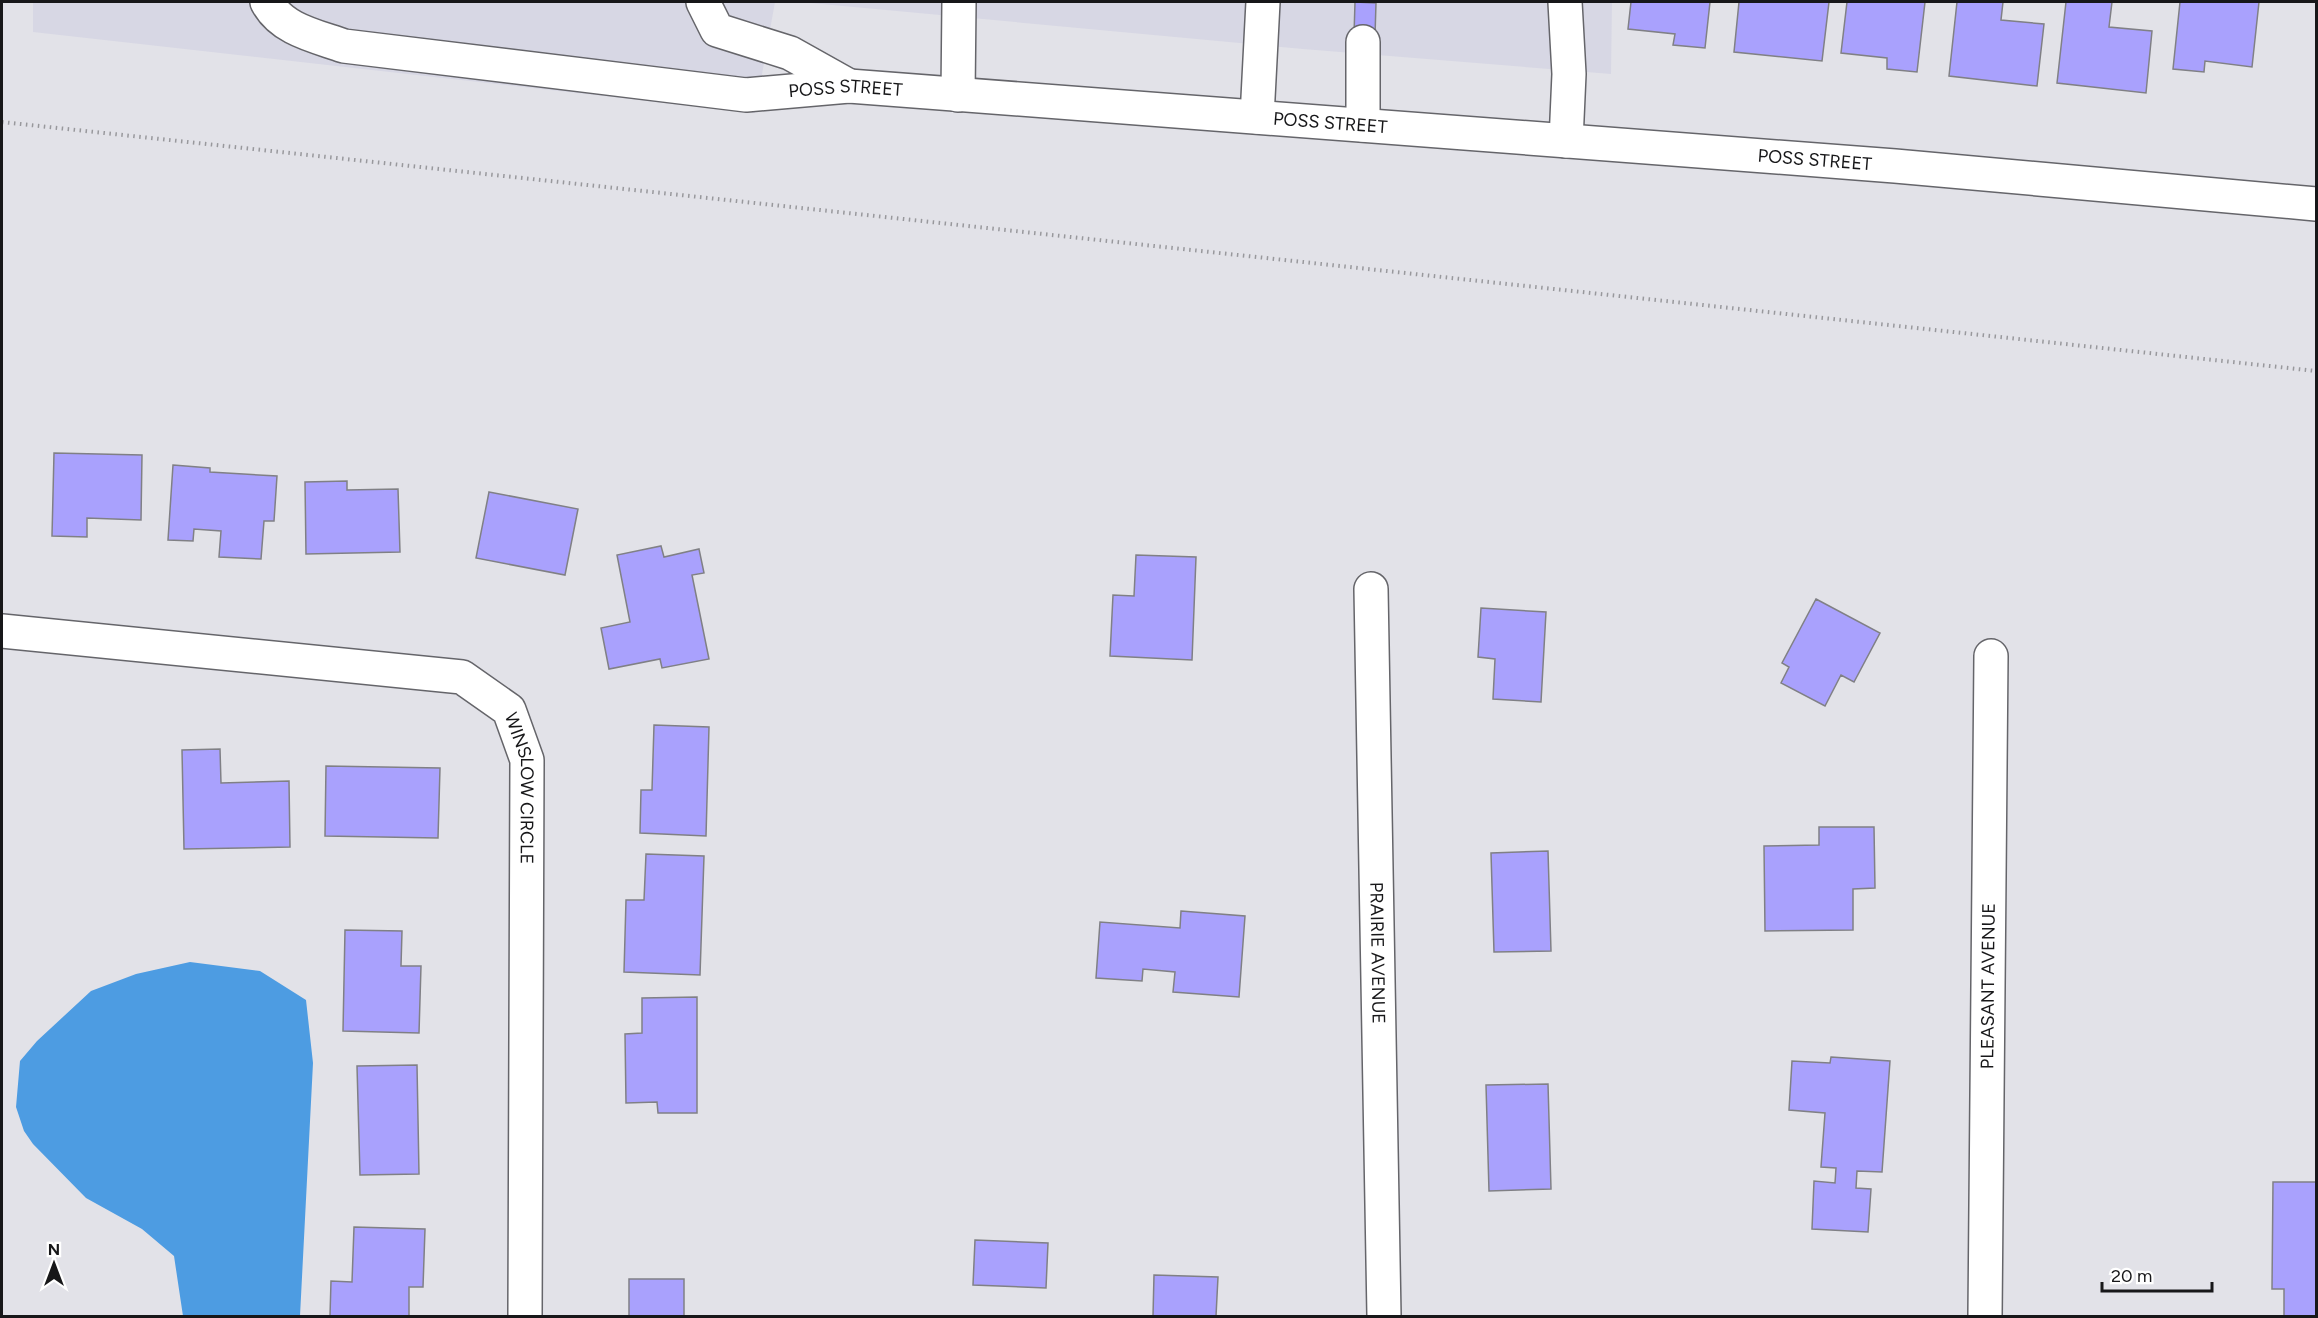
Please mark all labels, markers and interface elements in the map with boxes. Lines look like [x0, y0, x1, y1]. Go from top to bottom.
street label: POSS STREET [788, 75, 904, 102]
street label: POSS STREET [1272, 107, 1388, 138]
street label: POSS STREET [1757, 145, 1873, 175]
street label: WINSLOW CIRCLE [500, 709, 538, 864]
street label: PRAIRIE AVENUE [1365, 882, 1390, 1024]
street label: PLEASANT AVENUE [1976, 903, 2000, 1069]
north arrow [24, 1234, 84, 1294]
text: N [48, 1240, 60, 1259]
scale bar [2102, 1255, 2212, 1293]
text: 20 m [2111, 1265, 2152, 1287]

